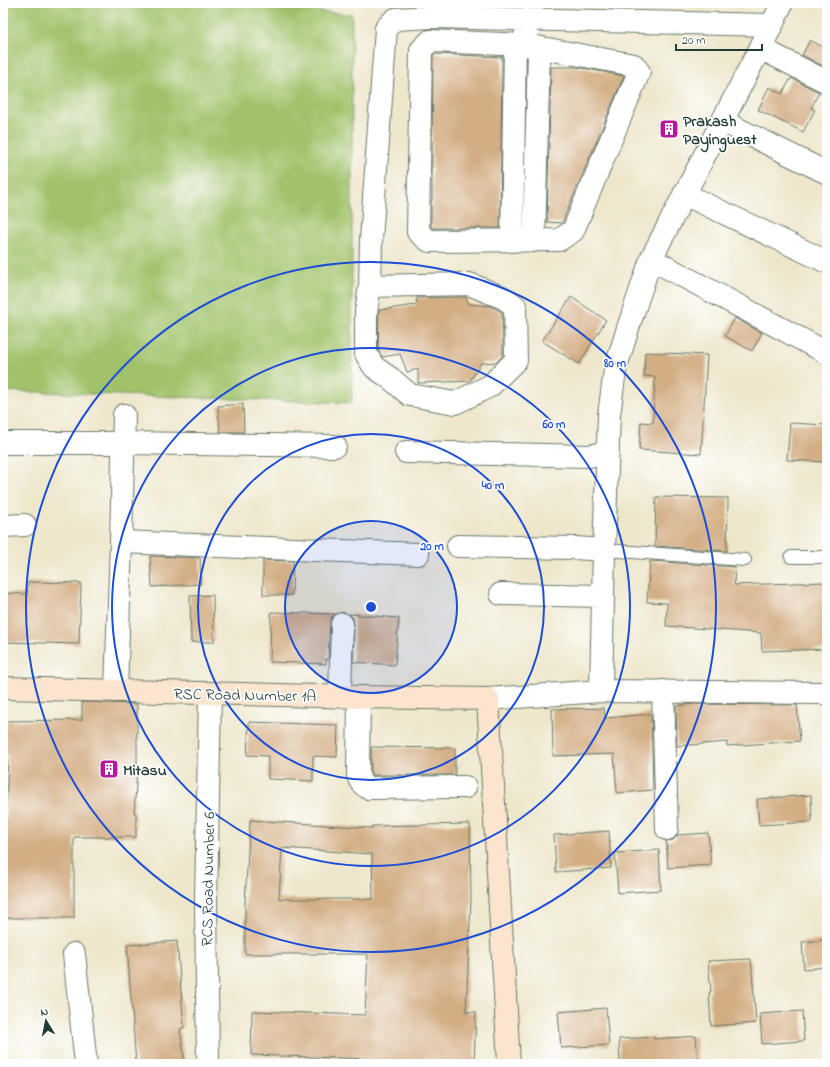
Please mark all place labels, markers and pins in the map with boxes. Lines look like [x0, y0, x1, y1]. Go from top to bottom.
place label: Prakash Payinguest [683, 110, 757, 153]
building icon: Prakash Payinguest [658, 118, 680, 140]
centre of rings [364, 600, 378, 614]
building icon: Mitasu [98, 758, 120, 780]
place label: Mitasu [123, 759, 167, 783]

